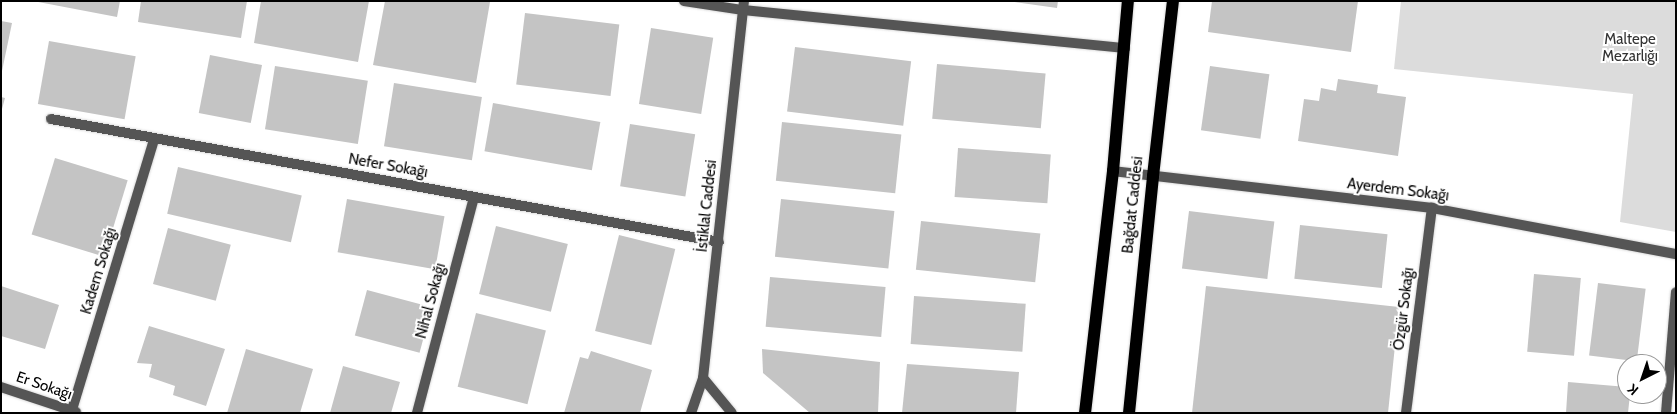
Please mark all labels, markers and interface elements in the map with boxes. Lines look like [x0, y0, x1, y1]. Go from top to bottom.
park label: Maltepe Mezarlığı [1602, 30, 1658, 65]
street label: Nefer Sokağı [347, 150, 429, 182]
street label: Bağdat Caddesi [1119, 156, 1147, 254]
street label: İstiklal Caddesi [693, 159, 721, 253]
street label: Ayerdem Sokağı [1346, 175, 1450, 205]
street label: Kadem Sokağı [77, 225, 121, 317]
street label: Nihal Sokağı [412, 261, 450, 341]
street label: Özgür Sokağı [1390, 267, 1418, 351]
north arrow [1617, 354, 1667, 404]
street label: Er Sokağı [14, 368, 74, 404]
text: K [1624, 380, 1642, 399]

